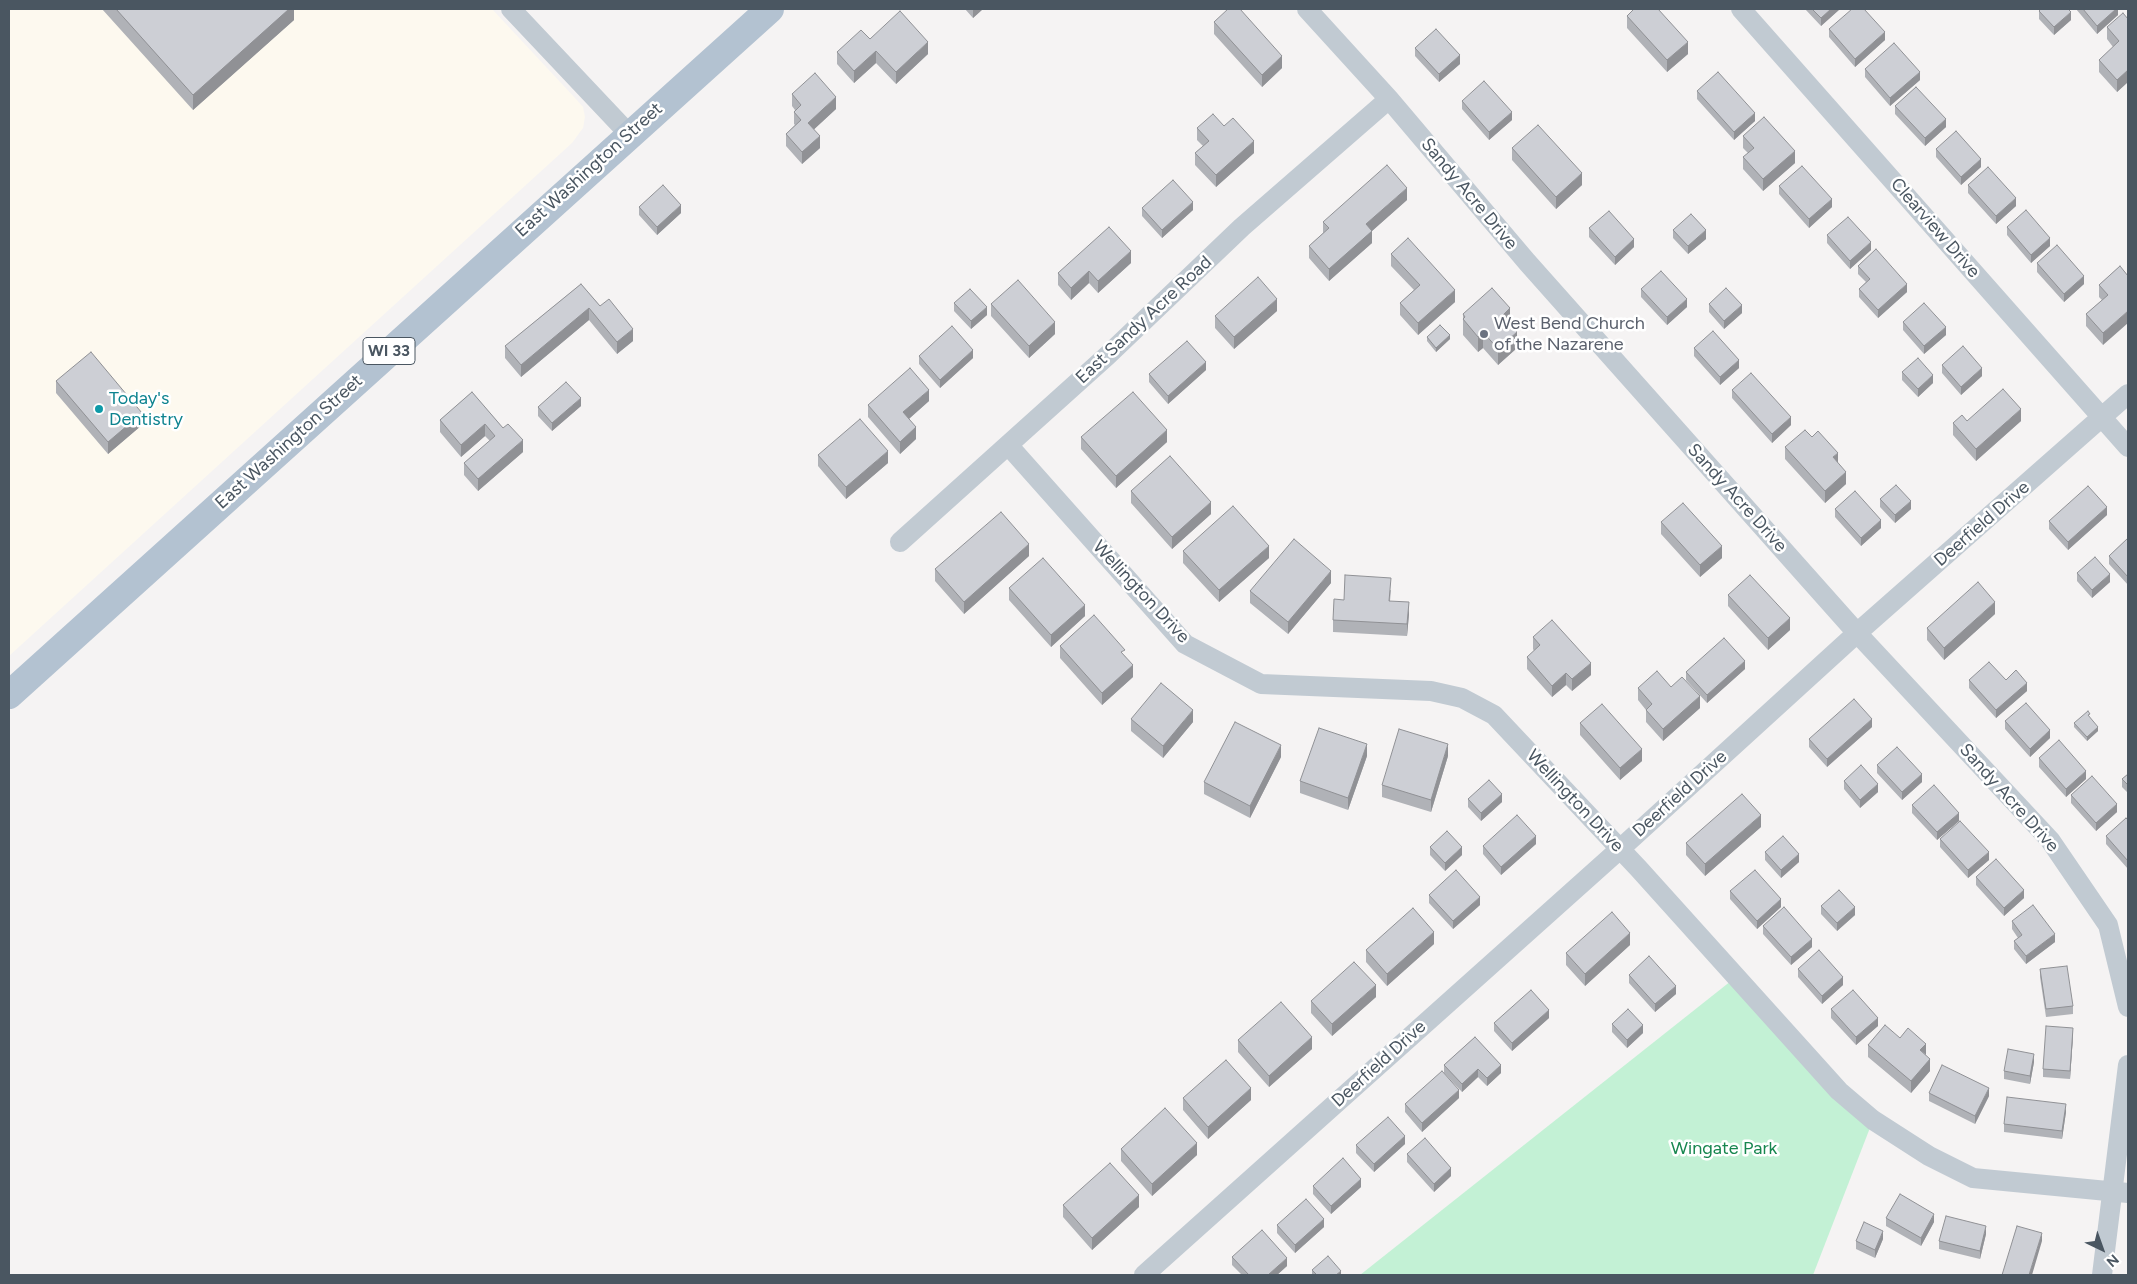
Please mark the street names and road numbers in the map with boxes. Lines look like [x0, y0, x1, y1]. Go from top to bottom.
street label: East Washington Street [511, 98, 667, 242]
street label: Sandy Acre Drive [1416, 134, 1522, 254]
street label: Clearview Drive [1886, 174, 1984, 282]
street label: East Sandy Acre Road [1072, 251, 1216, 389]
road number: WI 33 [363, 338, 415, 364]
street label: East Washington Street [211, 370, 367, 514]
street label: Sandy Acre Drive [1683, 439, 1791, 557]
street label: Deerfield Drive [1930, 477, 2034, 571]
street label: Wellington Drive [1088, 536, 1194, 648]
street label: Sandy Acre Drive [1955, 739, 2063, 857]
street label: Wellington Drive [1522, 745, 1628, 857]
street label: Deerfield Drive [1628, 746, 1732, 842]
street label: Deerfield Drive [1327, 1016, 1431, 1112]

